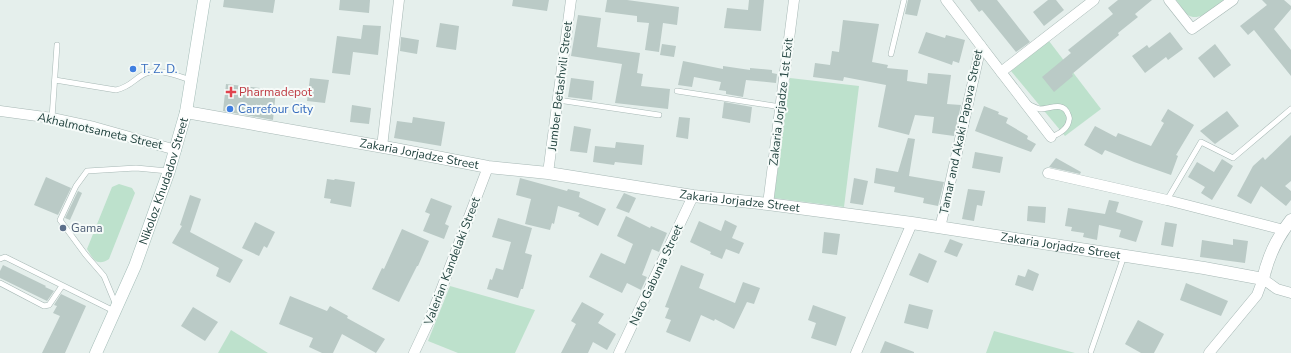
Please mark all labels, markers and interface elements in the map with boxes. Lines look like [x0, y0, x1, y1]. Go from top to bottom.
street label: Jumber Betashvili Street [544, 20, 576, 153]
street label: Zakaria Jorjadze 1st Exit [765, 36, 797, 167]
street label: Tamar and Akaki Papava Street [936, 47, 986, 216]
place label: T. Z. D. [141, 61, 178, 77]
marker: T. Z. D. [128, 64, 138, 74]
place label: Pharmadepot [239, 84, 313, 100]
marker: Pharmadepot [226, 87, 236, 97]
place label: Carrefour City [238, 101, 314, 117]
marker: Carrefour City [225, 104, 235, 114]
street label: Akhalmotsameta Street [36, 109, 165, 153]
street label: Nikoloz Khudadov Street [135, 115, 192, 247]
street label: Zakaria Jorjadze Street [358, 135, 481, 173]
street label: Zakaria Jorjadze Street [678, 186, 802, 216]
street label: Valerian Kandelaki Street [420, 194, 484, 328]
place label: Gama [71, 220, 103, 236]
street label: Nato Gabunia Street [626, 221, 687, 328]
marker: Gama [58, 223, 68, 233]
street label: Zakaria Jorjadze Street [999, 229, 1122, 263]

